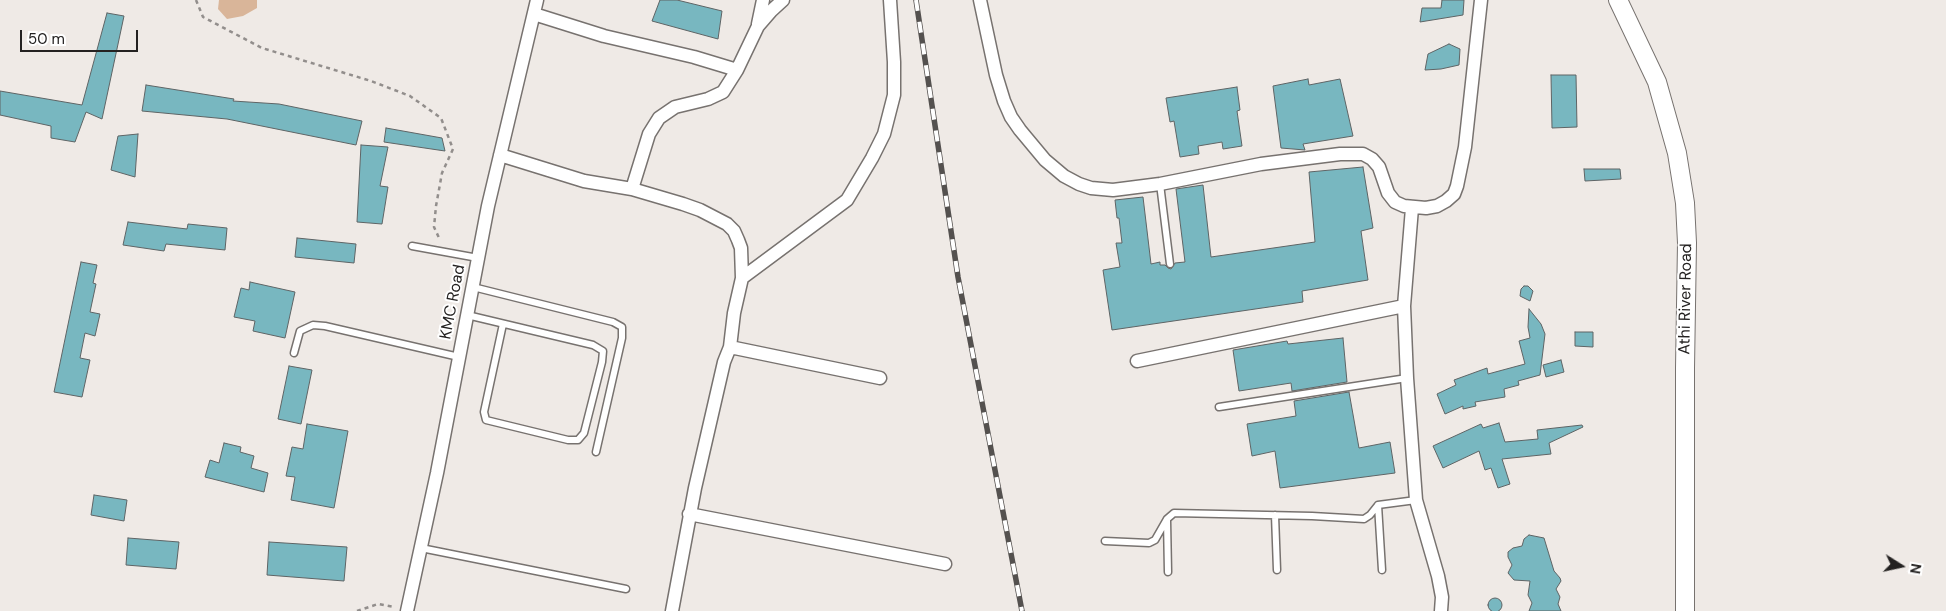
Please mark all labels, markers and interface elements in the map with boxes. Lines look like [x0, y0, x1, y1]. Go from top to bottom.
scale bar [22, 20, 140, 52]
text: 50 m [28, 29, 65, 49]
street label: Athi River Road [1675, 243, 1697, 355]
street label: KMC Road [436, 263, 470, 341]
north arrow [1876, 541, 1926, 591]
text: N [1906, 562, 1926, 575]

